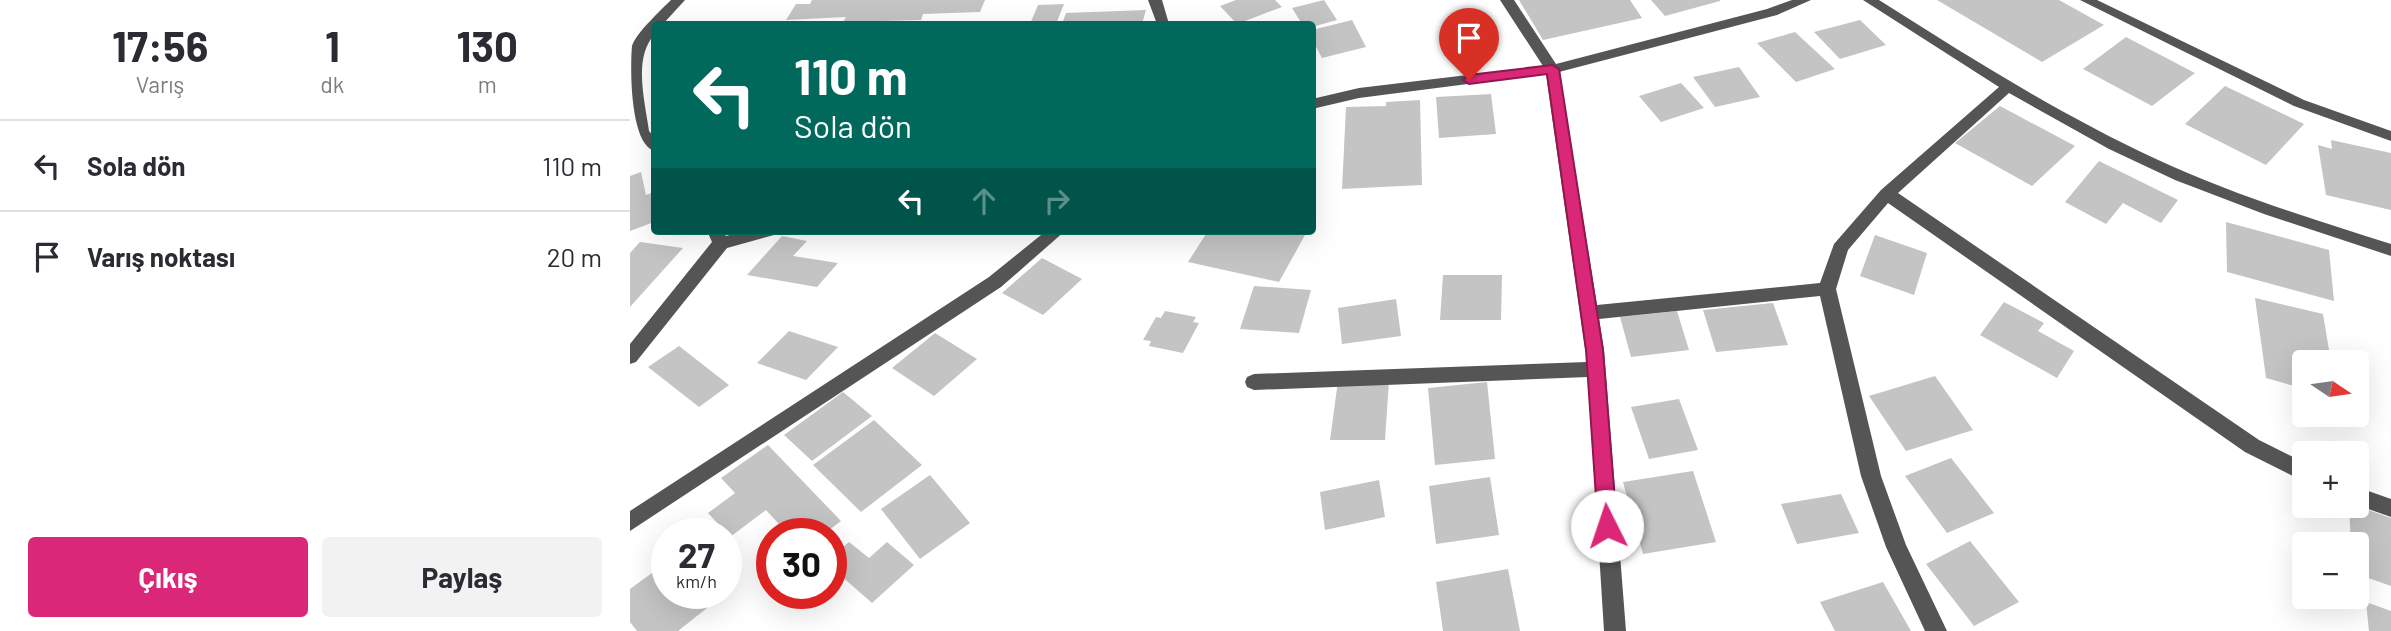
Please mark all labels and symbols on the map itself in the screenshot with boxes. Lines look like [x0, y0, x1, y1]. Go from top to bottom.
pin [1439, 8, 1499, 80]
north arrow [2292, 350, 2370, 427]
position arrow [1570, 489, 1644, 563]
speed limit sign: 30 [756, 518, 847, 609]

